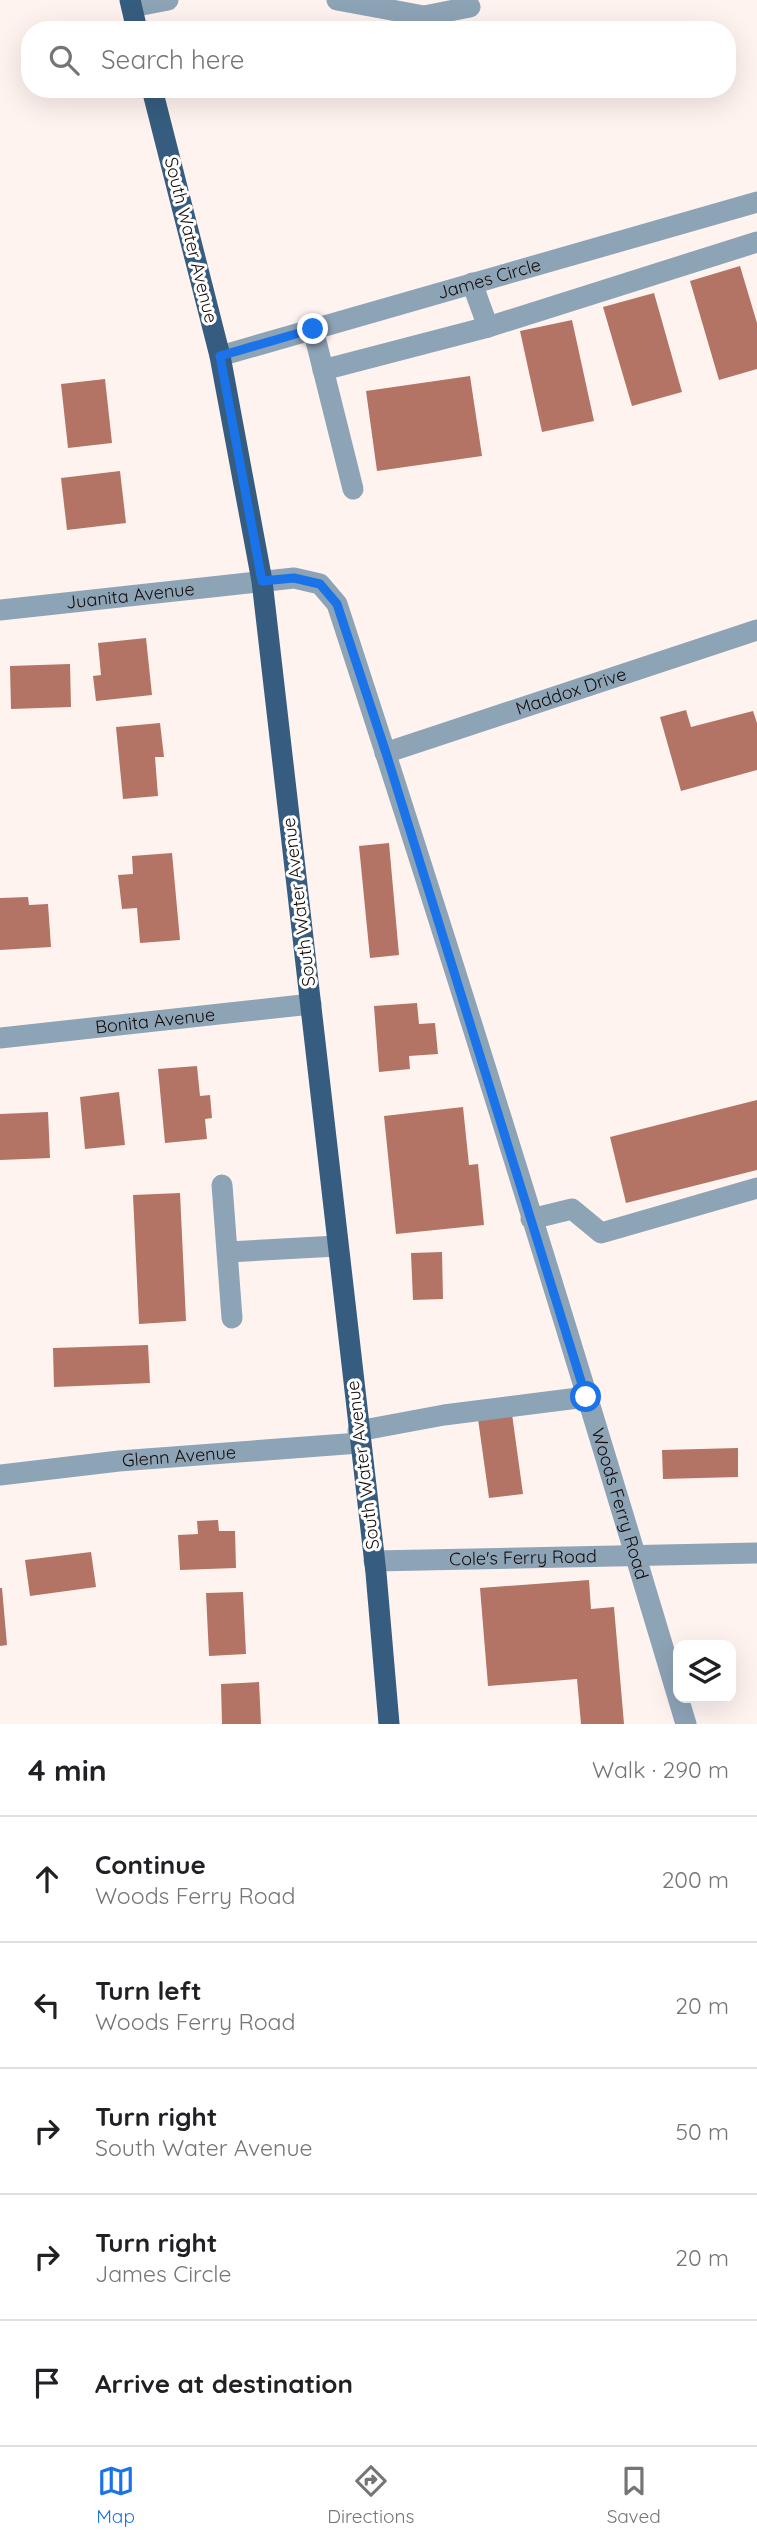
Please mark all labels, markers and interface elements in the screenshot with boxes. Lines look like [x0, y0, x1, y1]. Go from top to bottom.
search box [21, 21, 736, 98]
icon: search [45, 41, 83, 79]
text: Search here [101, 43, 245, 76]
street label: South Water Avenue [160, 155, 223, 325]
street label: James Circle [434, 253, 544, 304]
route end [297, 313, 328, 344]
street label: Juanita Avenue [65, 577, 196, 614]
street label: Maddox Drive [513, 662, 629, 720]
street label: South Water Avenue [277, 816, 320, 988]
street label: Bonita Avenue [94, 1003, 216, 1039]
street label: South Water Avenue [341, 1379, 384, 1551]
route start [570, 1381, 601, 1412]
street label: Woods Ferry Road [586, 1425, 654, 1582]
street label: Glenn Avenue [121, 1440, 237, 1472]
street label: Cole's Ferry Road [449, 1544, 597, 1570]
map controls [673, 1640, 736, 1703]
button: layers [673, 1640, 736, 1703]
text: 4 min [28, 1751, 107, 1789]
text: Walk · 290 m [592, 1755, 729, 1784]
text: Continue [95, 1848, 206, 1881]
icon: ahead [28, 1860, 66, 1898]
text: 200 m [662, 1865, 729, 1894]
text: Woods Ferry Road [95, 1881, 295, 1910]
text: Turn left [95, 1974, 202, 2007]
icon: left [28, 1986, 66, 2024]
text: 20 m [675, 1991, 729, 2020]
text: Woods Ferry Road [95, 2007, 295, 2036]
text: Turn right [95, 2100, 217, 2133]
icon: right [28, 2112, 66, 2150]
text: 50 m [676, 2117, 729, 2146]
text: South Water Avenue [95, 2133, 312, 2162]
text: Turn right [95, 2226, 217, 2259]
icon: right [28, 2238, 66, 2276]
text: 20 m [675, 2243, 729, 2272]
text: James Circle [95, 2259, 231, 2288]
icon: arrive [28, 2364, 66, 2402]
text: Arrive at destination [95, 2367, 353, 2400]
tab: Map [96, 2462, 135, 2528]
tab: Directions [327, 2462, 414, 2528]
tab: Saved [607, 2462, 661, 2528]

